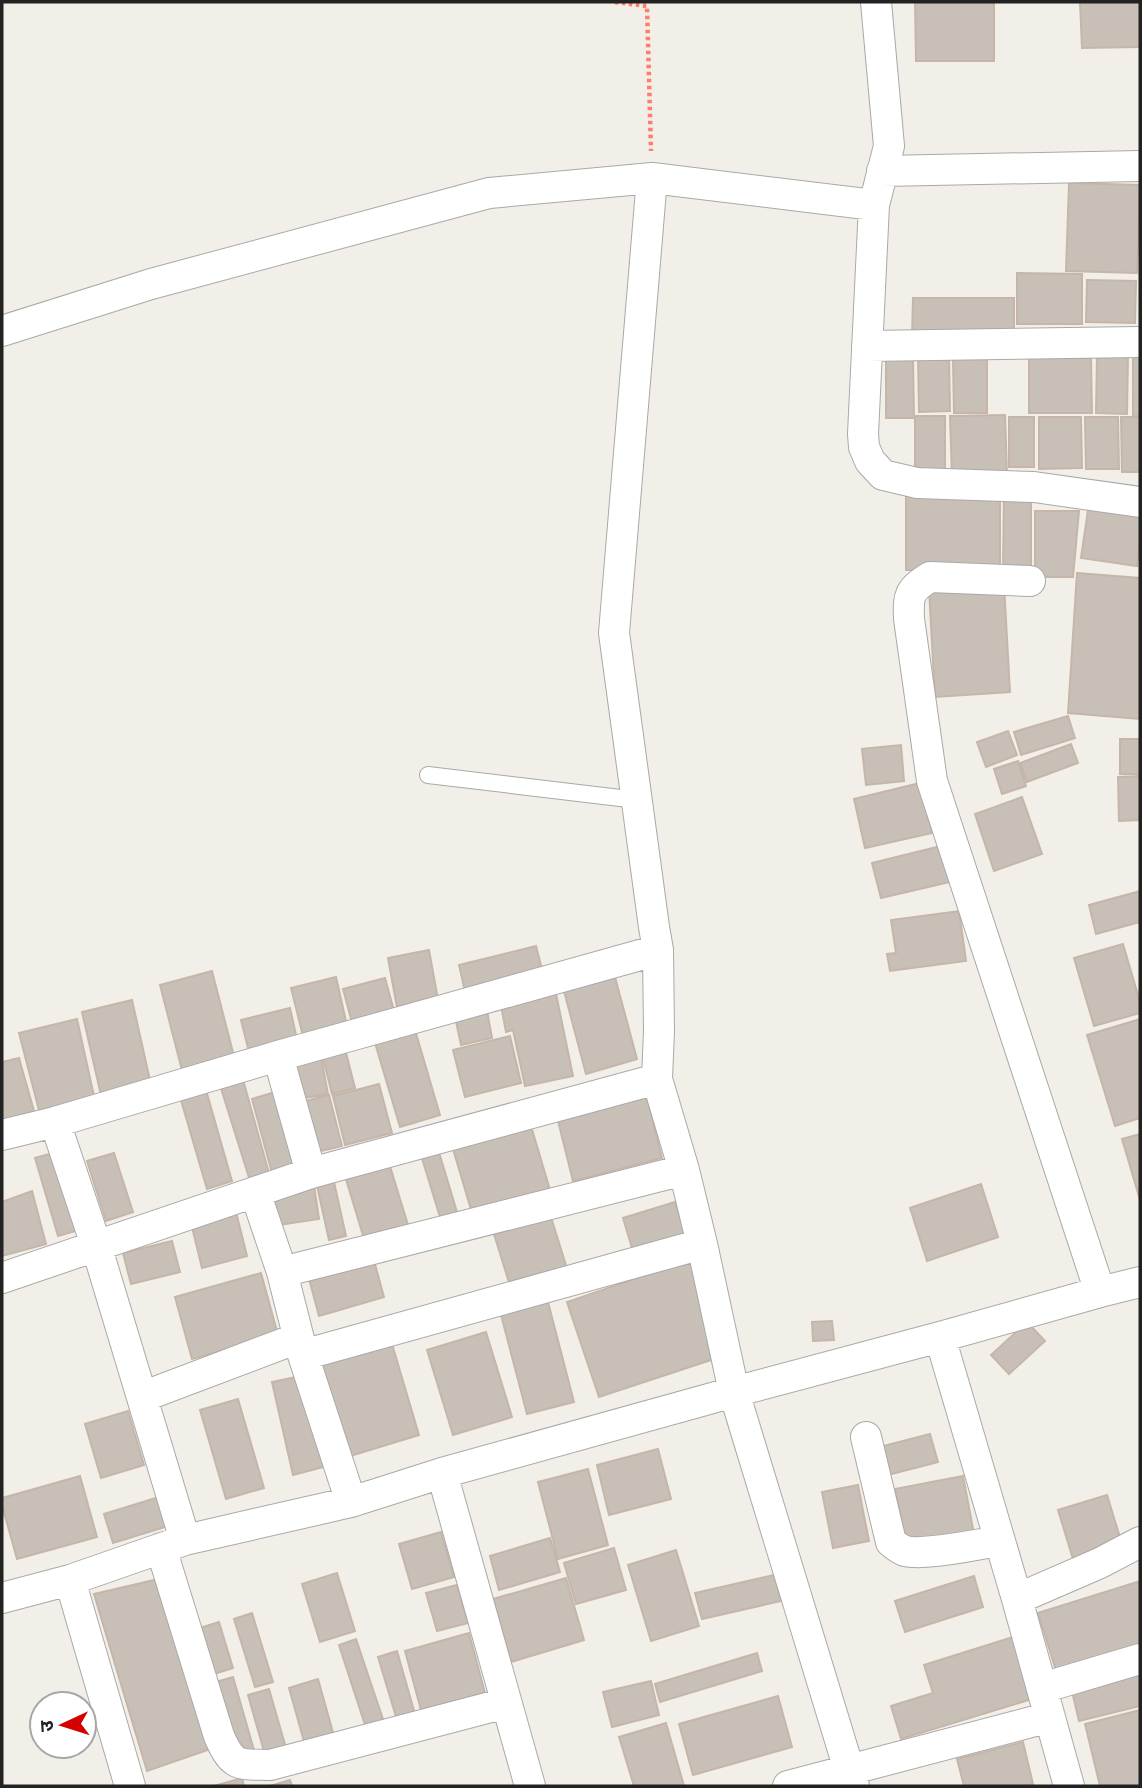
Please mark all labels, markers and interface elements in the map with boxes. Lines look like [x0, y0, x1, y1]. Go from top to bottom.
north arrow [28, 1690, 98, 1760]
text: उ [34, 1719, 60, 1733]

